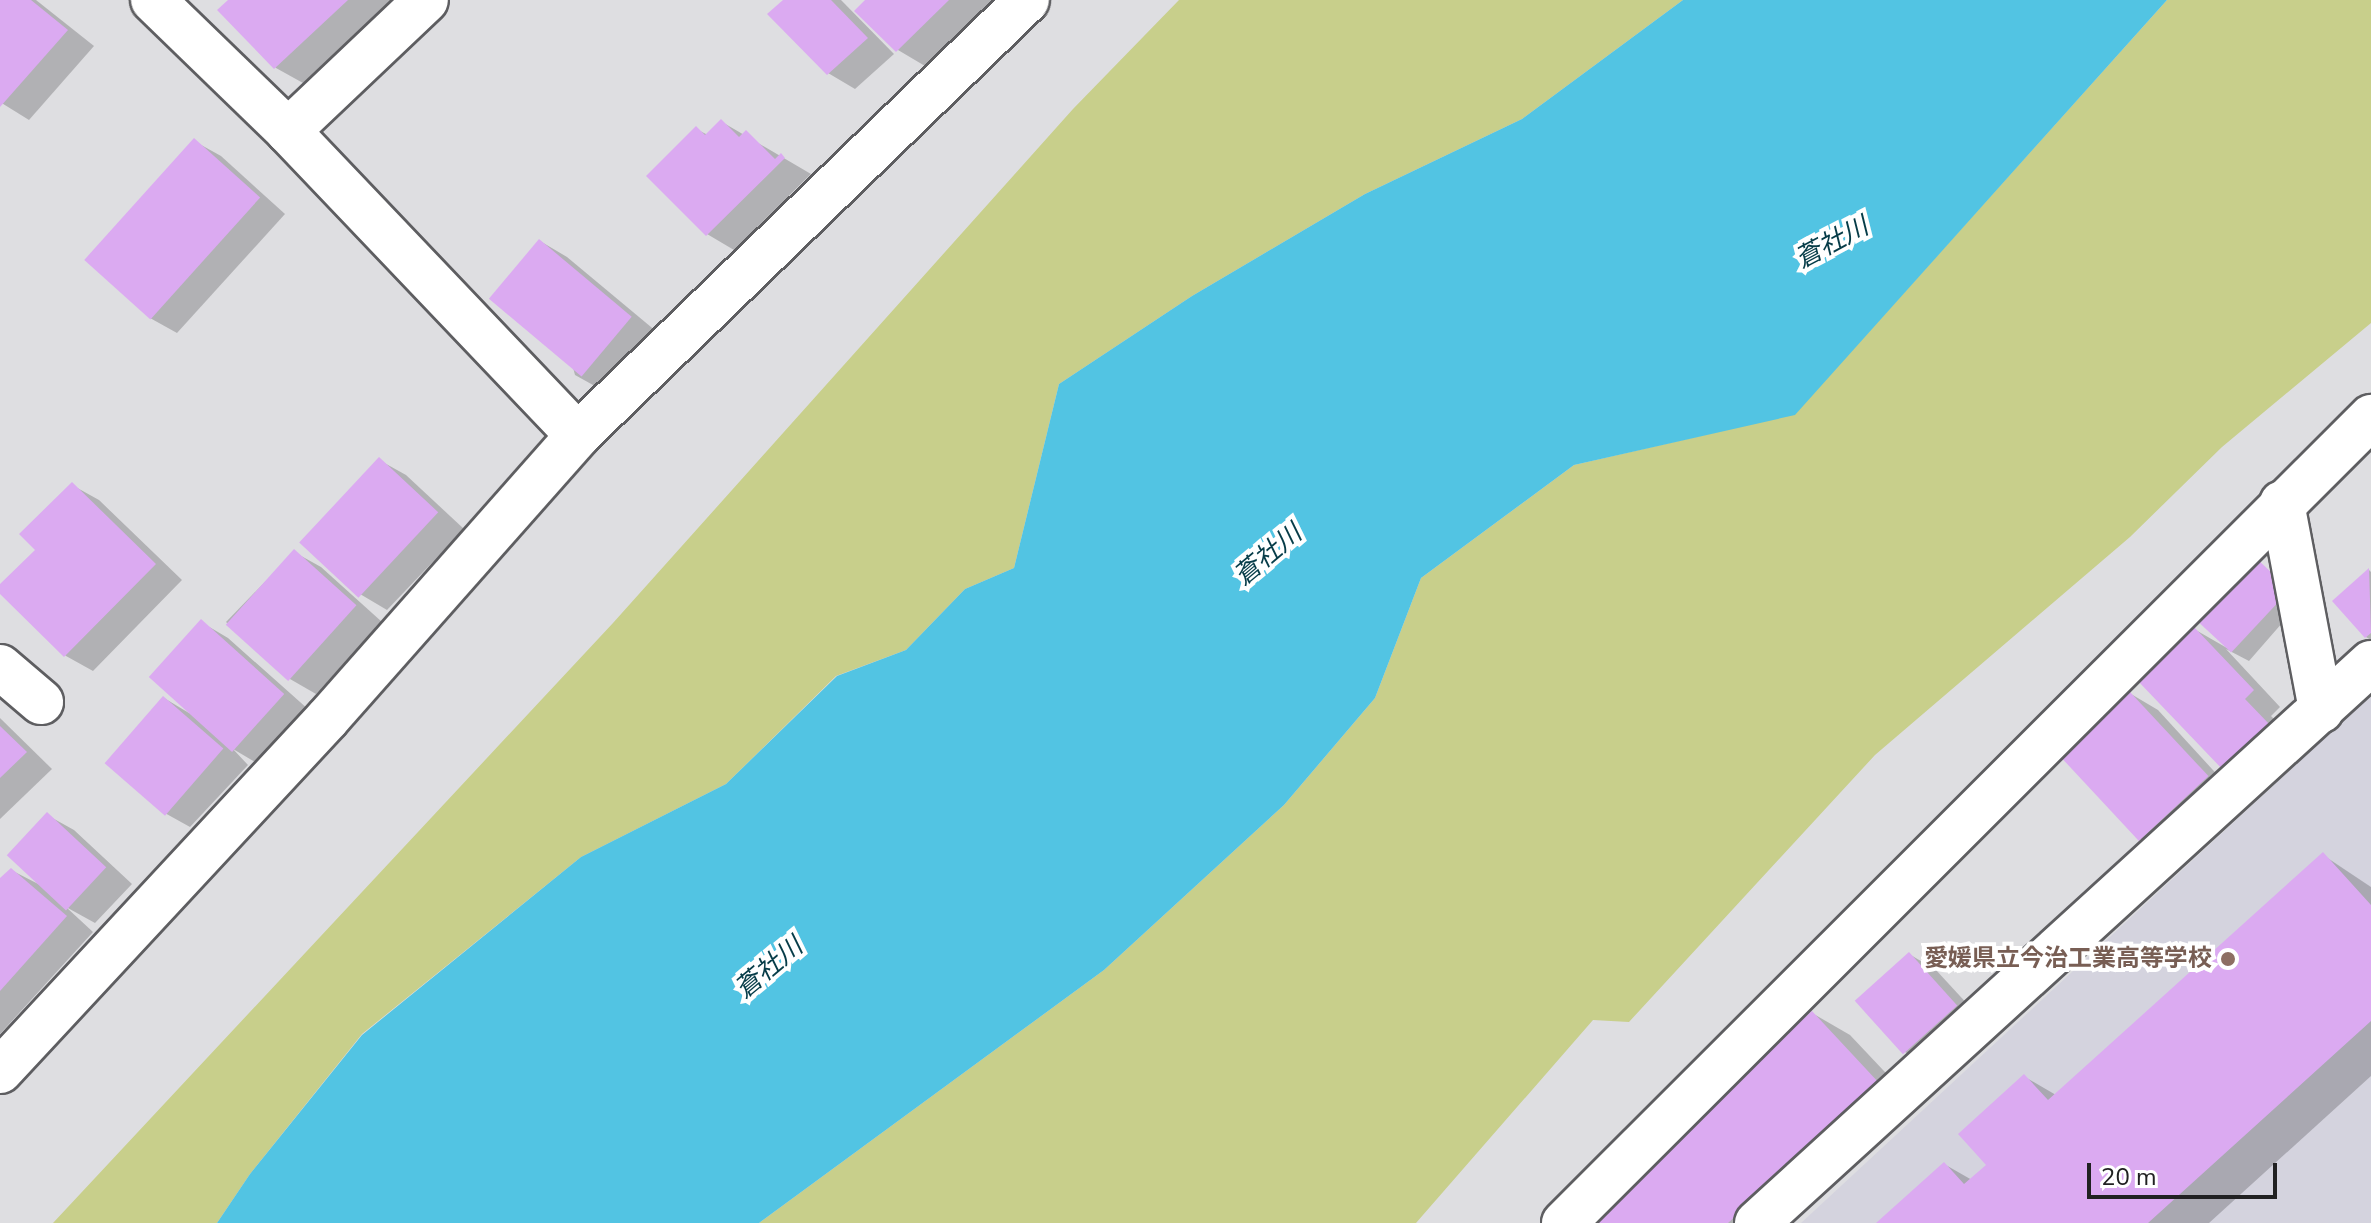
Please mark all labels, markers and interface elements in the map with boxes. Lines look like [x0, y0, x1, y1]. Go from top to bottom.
water label: 蒼社川 [1790, 211, 1874, 275]
water label: 蒼社川 [1228, 518, 1308, 592]
water label: 蒼社川 [729, 931, 809, 1005]
place label: 愛媛県立今治工業高等学校 [1924, 945, 2212, 973]
marker: 愛媛県立今治工業高等学校 [2219, 950, 2237, 968]
scale bar [2091, 1147, 2281, 1197]
text: 20 m [2101, 1161, 2157, 1193]

